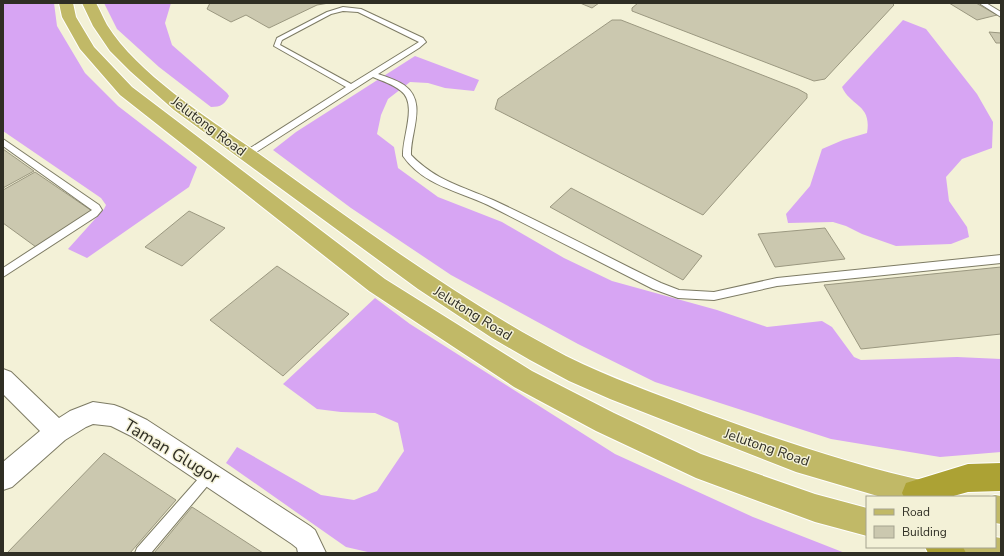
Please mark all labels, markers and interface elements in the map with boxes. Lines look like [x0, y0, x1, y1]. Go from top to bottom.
street label: Jelutong Road [167, 91, 250, 161]
street label: Jelutong Road [429, 281, 515, 345]
street label: Taman Glugor [120, 414, 224, 489]
street label: Jelutong Road [721, 424, 812, 471]
legend [866, 496, 996, 548]
text: Road [902, 504, 930, 520]
text: Building [902, 524, 947, 540]

